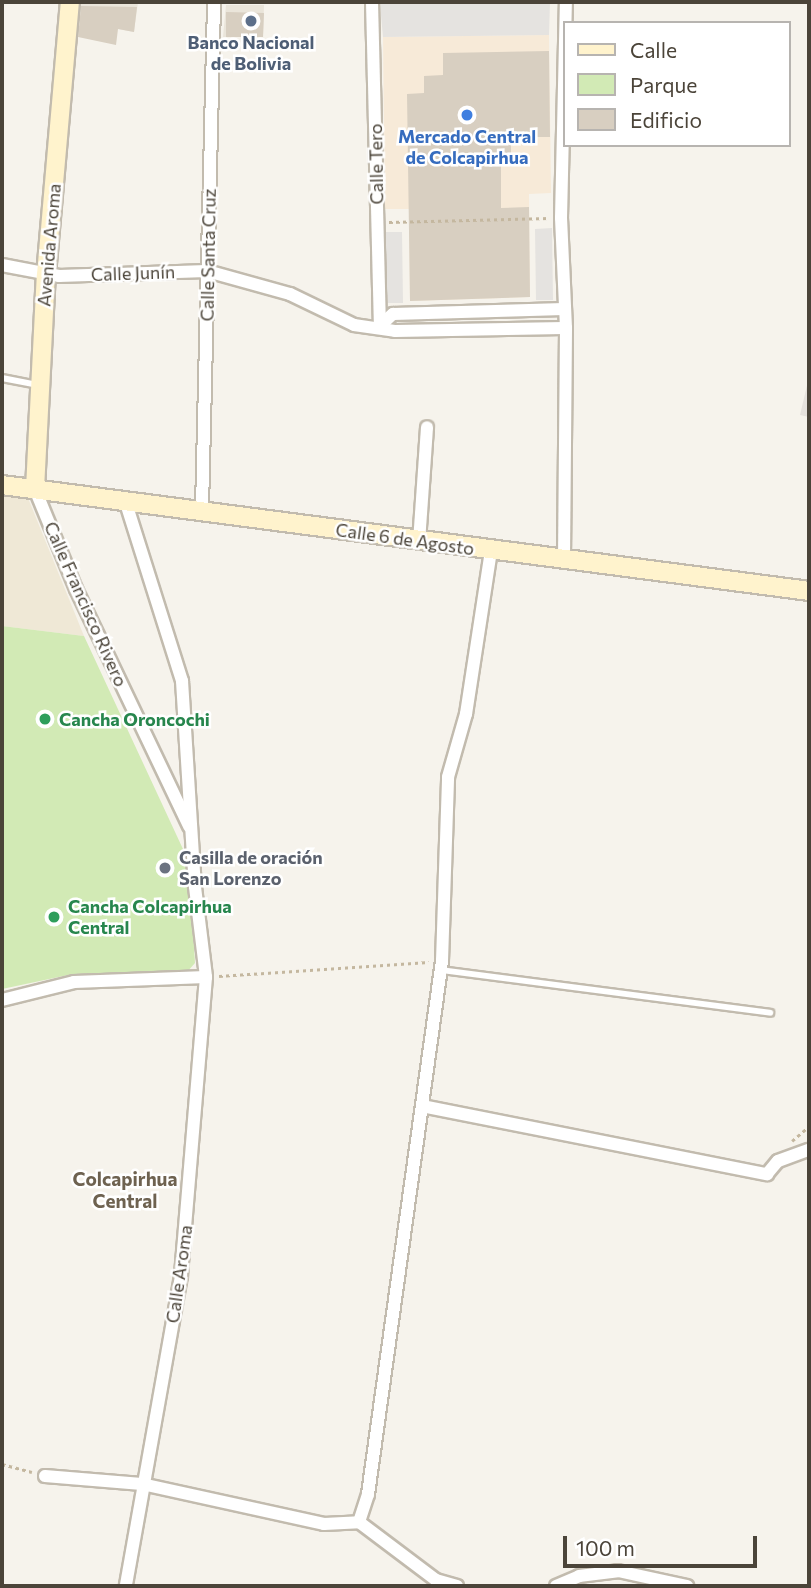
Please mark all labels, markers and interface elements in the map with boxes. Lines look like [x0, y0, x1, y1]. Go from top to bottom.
marker: Banco Nacional de Bolivia [243, 13, 259, 29]
legend [562, 21, 790, 147]
place label: Banco Nacional de Bolivia [187, 32, 315, 74]
text: Calle [630, 37, 677, 62]
text: Parque [630, 72, 697, 97]
marker: Mercado Central de Colcapirhua [459, 107, 475, 123]
text: Edificio [630, 107, 702, 132]
street label: Calle Tero [364, 123, 388, 205]
place label: Mercado Central de Colcapirhua [398, 126, 536, 168]
street label: Avenida Aroma [33, 183, 65, 307]
street label: Calle Santa Cruz [196, 188, 220, 322]
street label: Calle Junín [90, 261, 176, 285]
street label: Calle Francisco Rivero [40, 518, 132, 690]
street label: Calle 6 de Agosto [334, 519, 476, 559]
place label: Cancha Oroncochi [59, 708, 210, 730]
marker: Cancha Oroncochi [37, 711, 53, 727]
place label: Casilla de oración San Lorenzo [179, 847, 323, 890]
marker: Casilla de oración San Lorenzo [157, 860, 173, 876]
place label: Cancha Colcapirhua Central [68, 896, 232, 939]
marker: Cancha Colcapirhua Central [46, 909, 62, 925]
district label: Colcapirhua Central [73, 1168, 177, 1212]
street label: Calle Aroma [161, 1223, 197, 1325]
scale bar [566, 1522, 760, 1566]
text: 100 m [576, 1535, 635, 1560]

